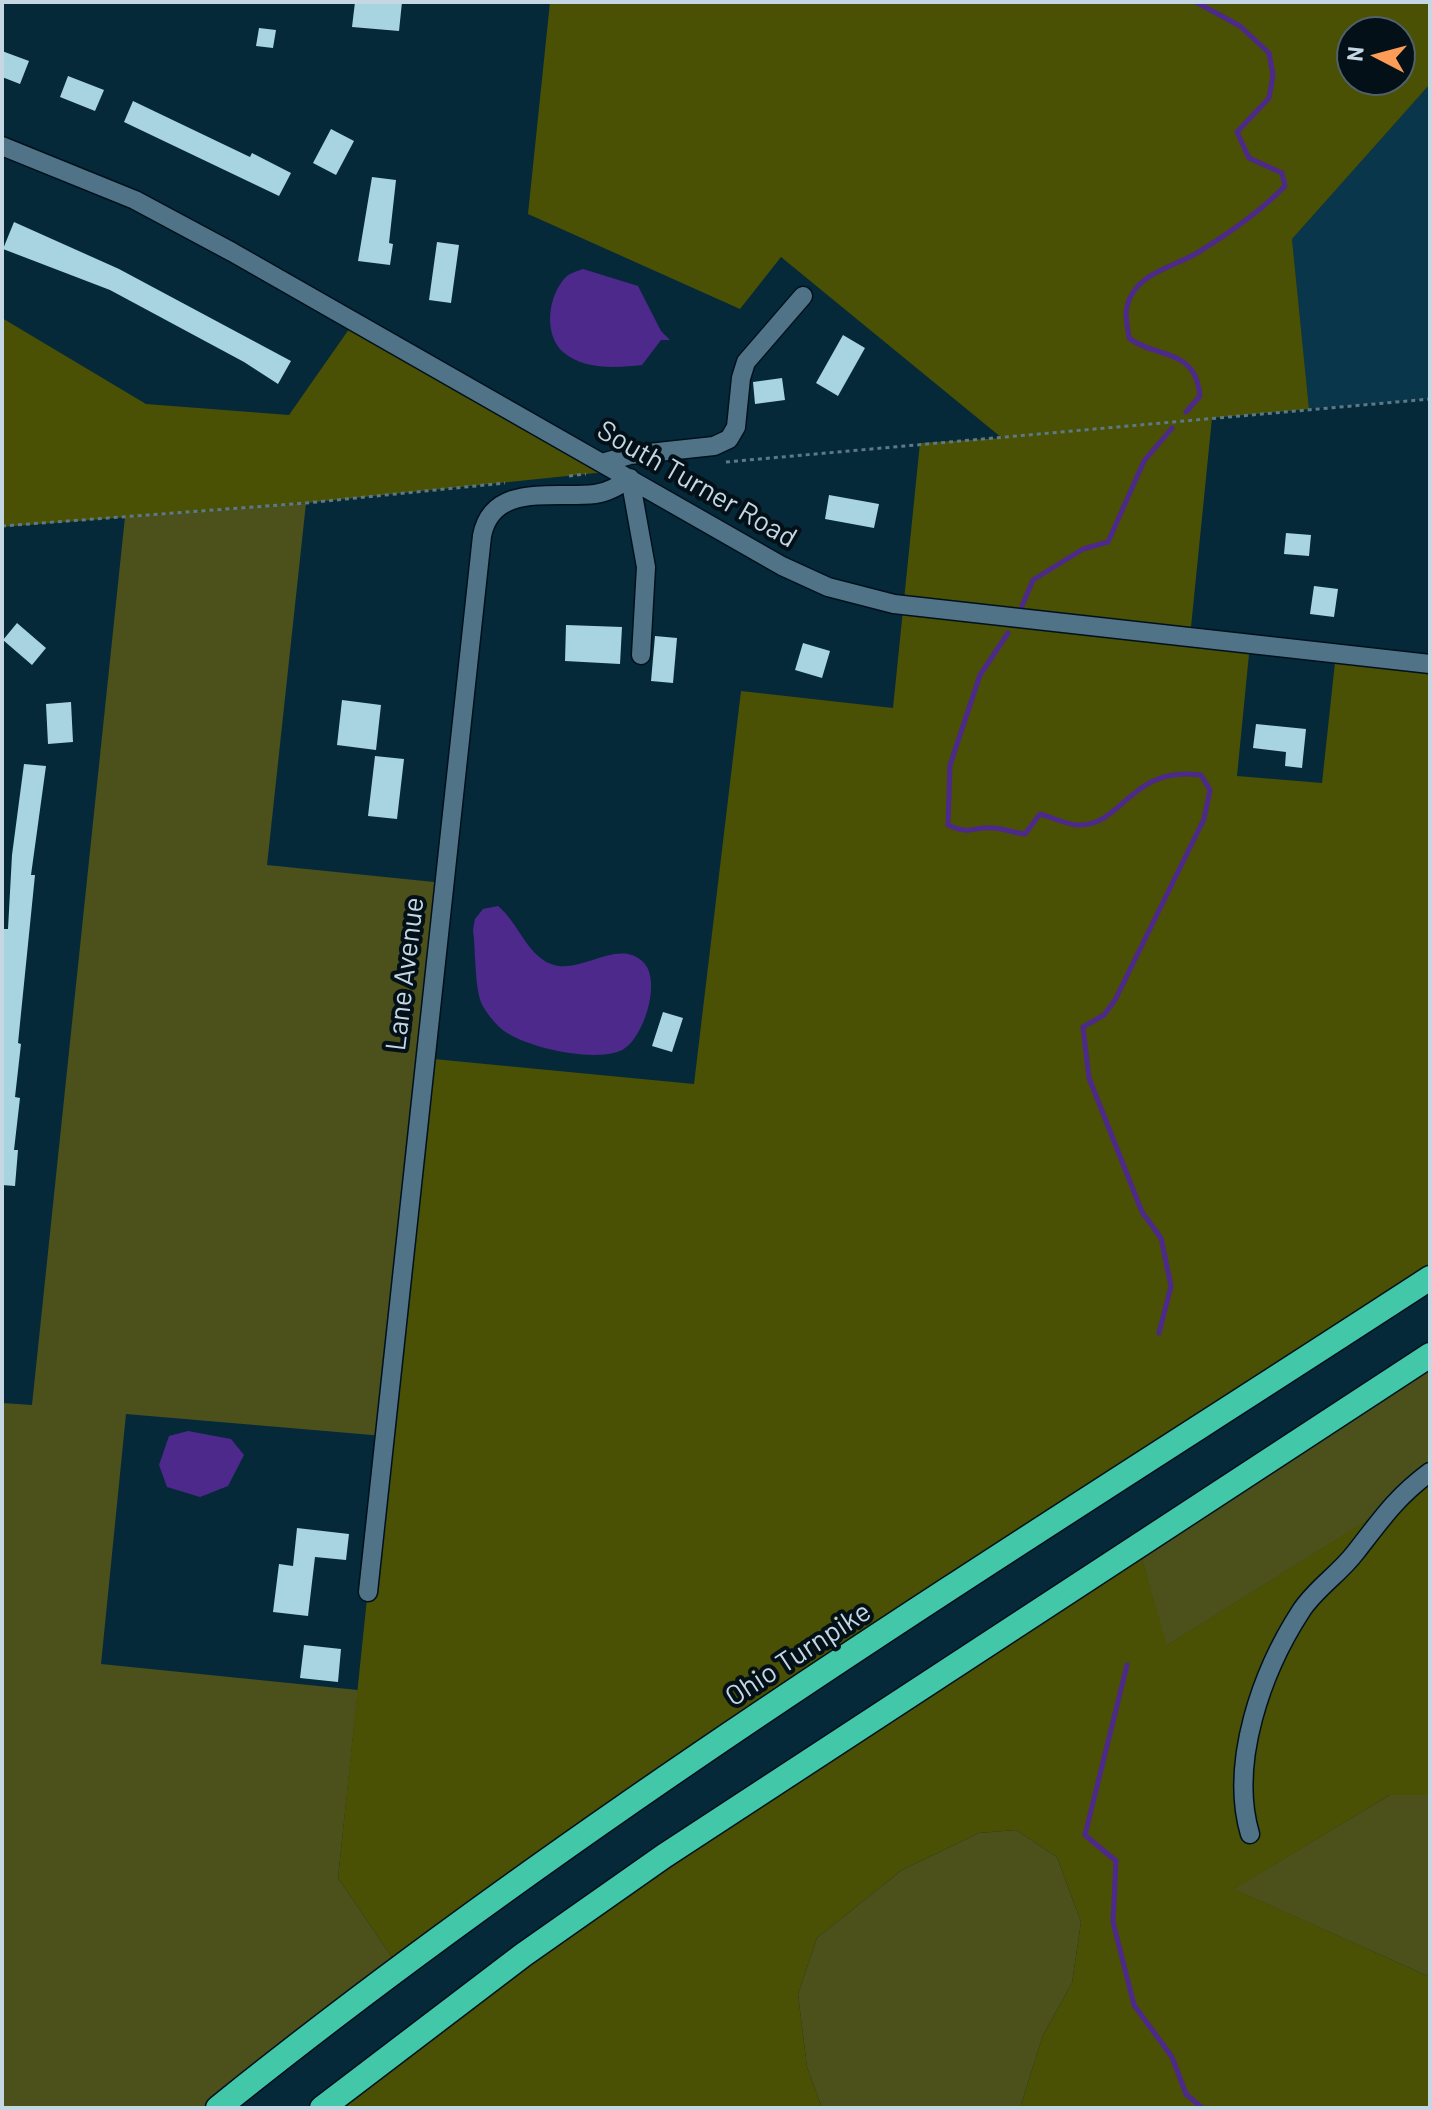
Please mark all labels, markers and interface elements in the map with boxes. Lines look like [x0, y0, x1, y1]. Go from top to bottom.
north arrow [1336, 16, 1416, 96]
text: N [1340, 45, 1368, 62]
street label: South Turner Road [591, 413, 803, 555]
street label: Lane Avenue [379, 895, 431, 1053]
street label: Ohio Turnpike [719, 1595, 877, 1713]

